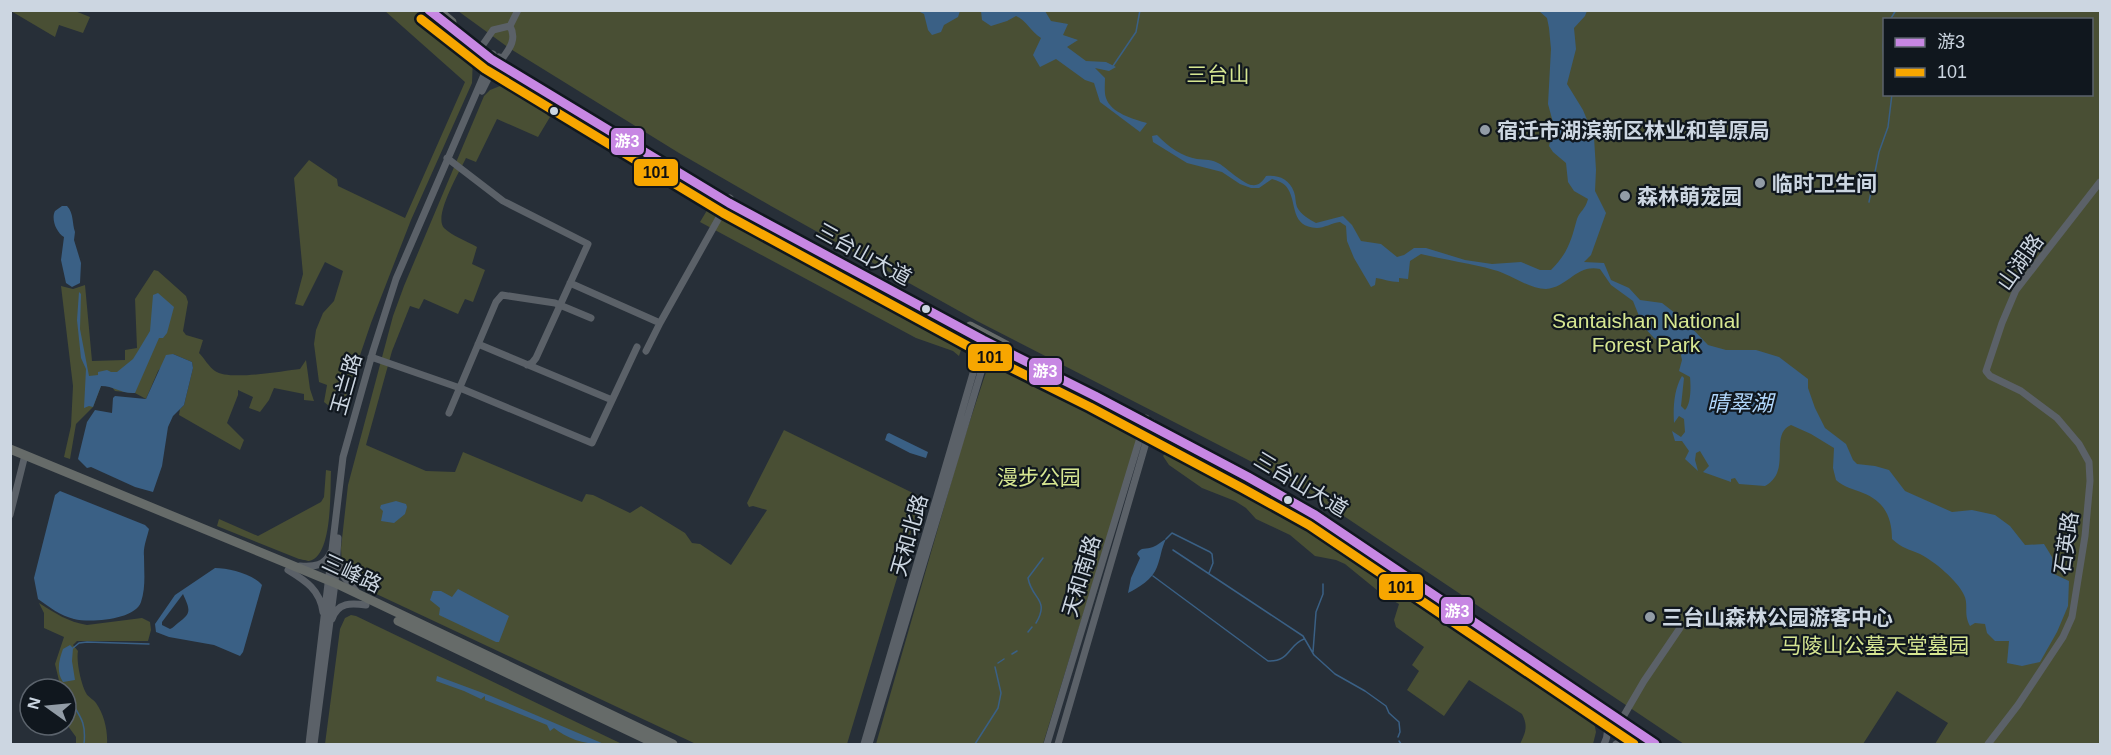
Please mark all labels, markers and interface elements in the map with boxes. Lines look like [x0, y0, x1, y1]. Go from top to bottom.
legend [1883, 18, 2093, 96]
text: 游3 [1937, 32, 1965, 52]
text: 101 [1937, 62, 1967, 82]
park label: 三台山 [1187, 63, 1250, 86]
unlabelled marker [548, 105, 560, 117]
place label: 宿迁市湖滨新区林业和草原局 [1497, 119, 1770, 142]
marker: 宿迁市湖滨新区林业和草原局 [1478, 123, 1492, 137]
line badge: 游3 [610, 127, 645, 156]
text: 游3 [615, 133, 640, 150]
line badge: 101 [633, 158, 679, 187]
text: 101 [643, 164, 669, 181]
place label: 临时卫生间 [1772, 172, 1877, 195]
marker: 临时卫生间 [1753, 176, 1767, 190]
place label: 森林萌宠园 [1637, 185, 1742, 208]
marker: 森林萌宠园 [1618, 189, 1632, 203]
street label: 三台山大道 [813, 218, 915, 290]
street label: 山湖路 [1993, 230, 2047, 294]
unlabelled marker [920, 303, 932, 315]
park label: Santaishan National Forest Park [1552, 309, 1740, 356]
line badge: 101 [967, 343, 1013, 372]
text: 101 [977, 349, 1003, 366]
street label: 玉兰路 [326, 351, 366, 417]
line badge: 游3 [1028, 357, 1063, 386]
text: 游3 [1033, 363, 1058, 380]
water label: 晴翠湖 [1707, 391, 1776, 416]
street label: 三台山大道 [1250, 447, 1352, 521]
park label: 漫步公园 [997, 466, 1081, 489]
street label: 天和北路 [886, 491, 932, 579]
unlabelled marker [1282, 494, 1294, 506]
street label: 石英路 [2050, 510, 2082, 576]
street label: 天和南路 [1058, 532, 1104, 620]
street label: 三峰路 [319, 549, 385, 597]
line badge: 101 [1378, 573, 1424, 601]
text: 101 [1388, 579, 1414, 596]
line badge: 游3 [1440, 596, 1474, 625]
text: 游3 [1445, 603, 1470, 620]
place label: 三台山森林公园游客中心 [1662, 606, 1893, 629]
marker: 三台山森林公园游客中心 [1643, 610, 1657, 624]
park label: 马陵山公墓天堂墓园 [1781, 634, 1970, 657]
north arrow [18, 677, 78, 737]
text: N [24, 695, 44, 711]

